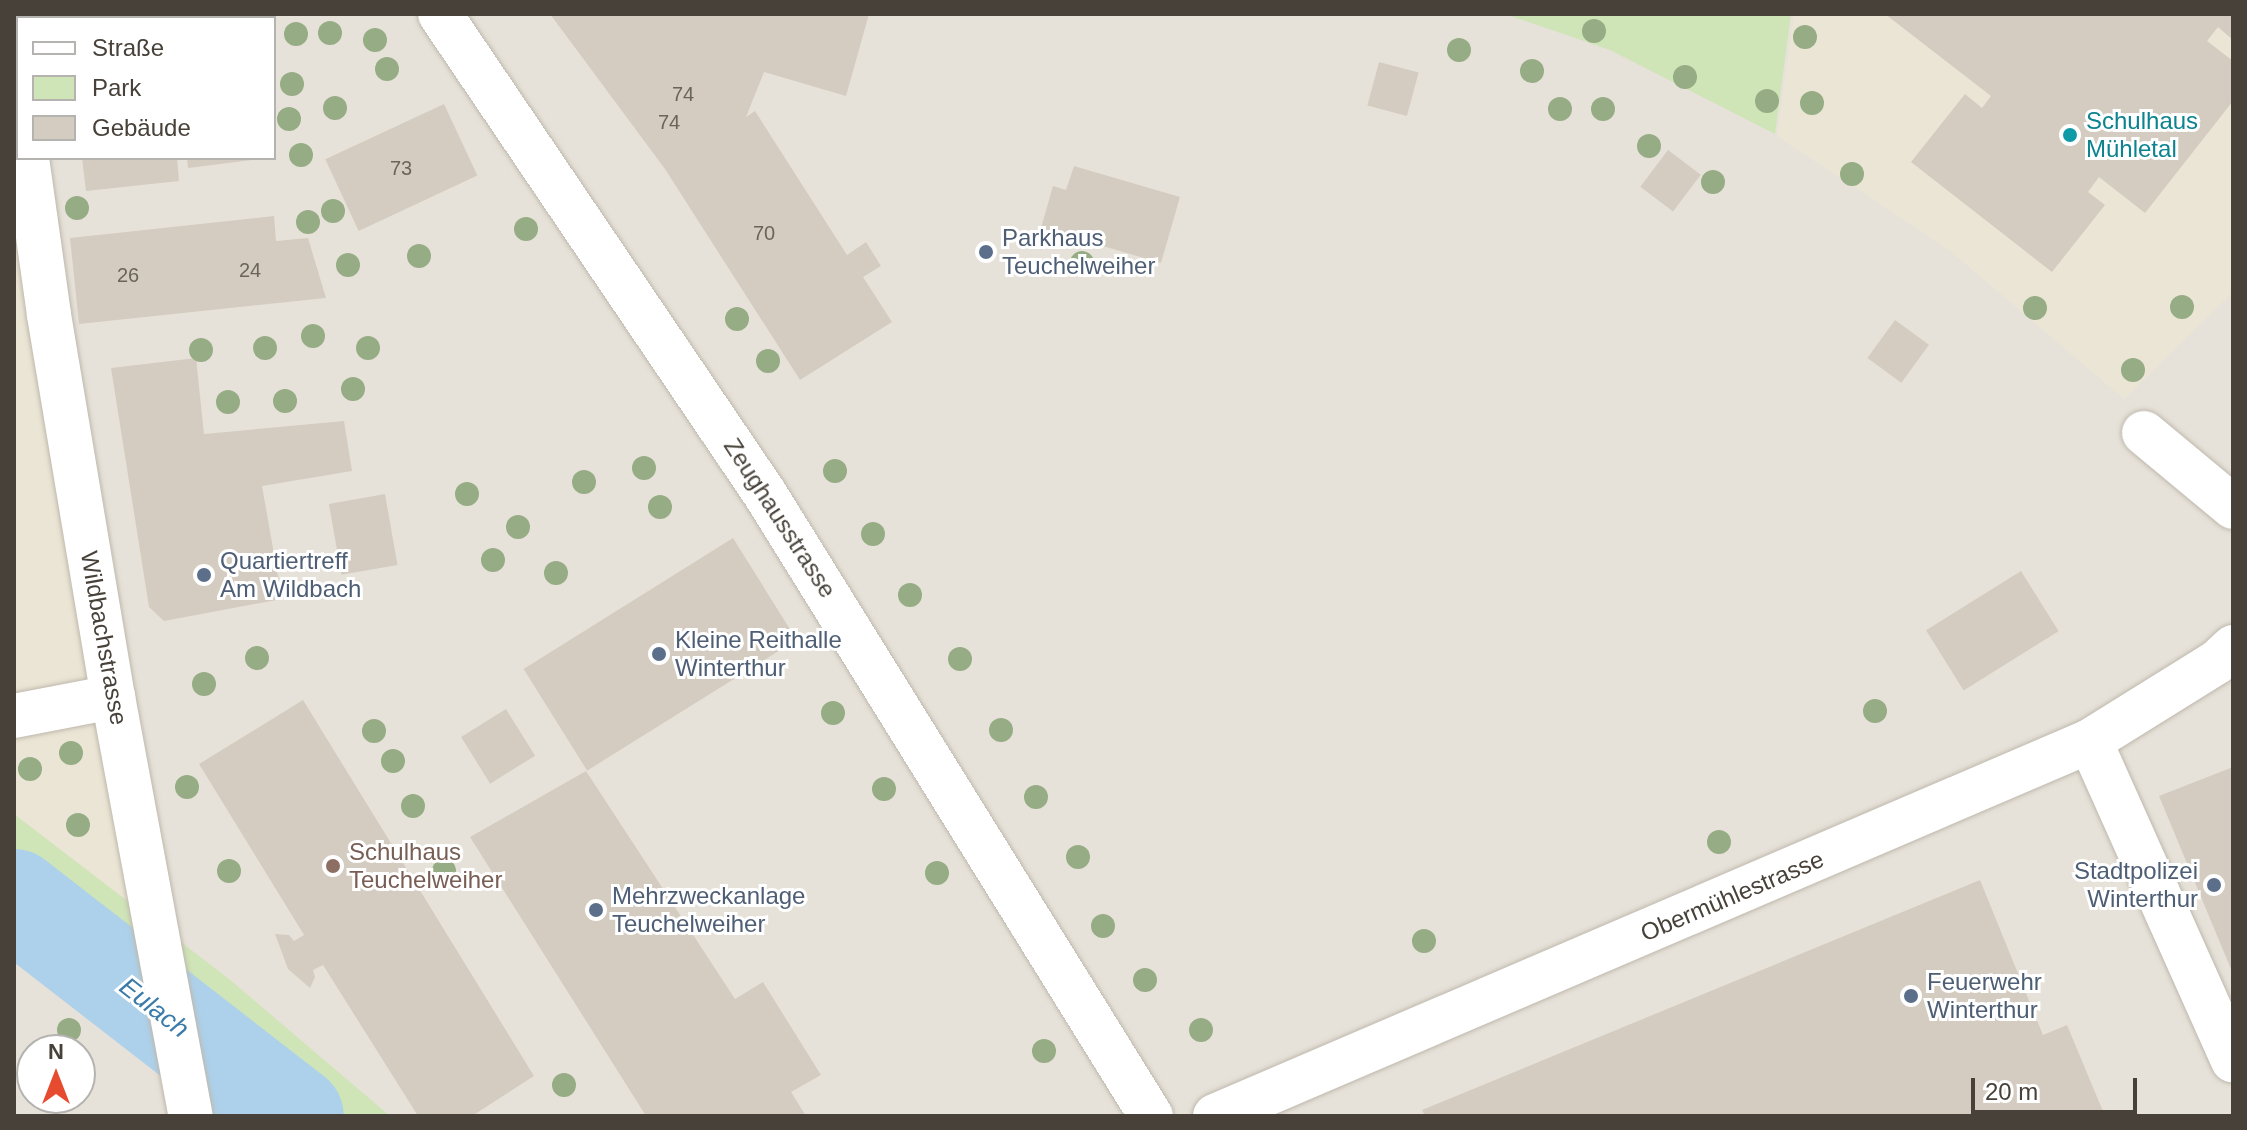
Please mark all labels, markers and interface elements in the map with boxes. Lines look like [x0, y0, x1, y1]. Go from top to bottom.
legend [16, 16, 276, 160]
text: Straße [92, 34, 164, 61]
text: Park [92, 74, 141, 101]
house number: 74 [672, 82, 694, 106]
place label: Schulhaus Mühletal [2086, 107, 2198, 163]
house number: 74 [658, 110, 680, 134]
text: Gebäude [92, 114, 191, 141]
marker: Schulhaus Mühletal [2061, 126, 2079, 144]
house number: 73 [390, 156, 412, 180]
house number: 70 [753, 221, 775, 245]
place label: Parkhaus Teuchelweiher [1002, 224, 1155, 280]
marker: Parkhaus Teuchelweiher [977, 243, 995, 261]
house number: 24 [239, 258, 261, 282]
house number: 26 [117, 263, 139, 287]
street label: Zeughausstrasse [718, 433, 842, 603]
place label: Quartiertreff Am Wildbach [220, 547, 361, 603]
street label: Wildbachstrasse [75, 549, 133, 727]
marker: Quartiertreff Am Wildbach [195, 566, 213, 584]
place label: Kleine Reithalle Winterthur [675, 626, 842, 682]
marker: Kleine Reithalle Winterthur [650, 645, 668, 663]
place label: Schulhaus Teuchelweiher [349, 838, 502, 894]
street label: Obermühlestrasse [1636, 844, 1828, 948]
marker: Schulhaus Teuchelweiher [324, 857, 342, 875]
place label: Stadtpolizei Winterthur [2074, 857, 2198, 913]
marker: Stadtpolizei Winterthur [2205, 876, 2223, 894]
place label: Mehrzweckanlage Teuchelweiher [612, 882, 805, 938]
marker: Mehrzweckanlage Teuchelweiher [587, 901, 605, 919]
place label: Feuerwehr Winterthur [1927, 968, 2042, 1024]
water label: Eulach [113, 971, 195, 1045]
marker: Feuerwehr Winterthur [1902, 987, 1920, 1005]
north arrow [16, 1034, 96, 1114]
text: N [48, 1039, 64, 1064]
scale bar [1975, 1062, 2141, 1112]
text: 20 m [1985, 1078, 2038, 1105]

